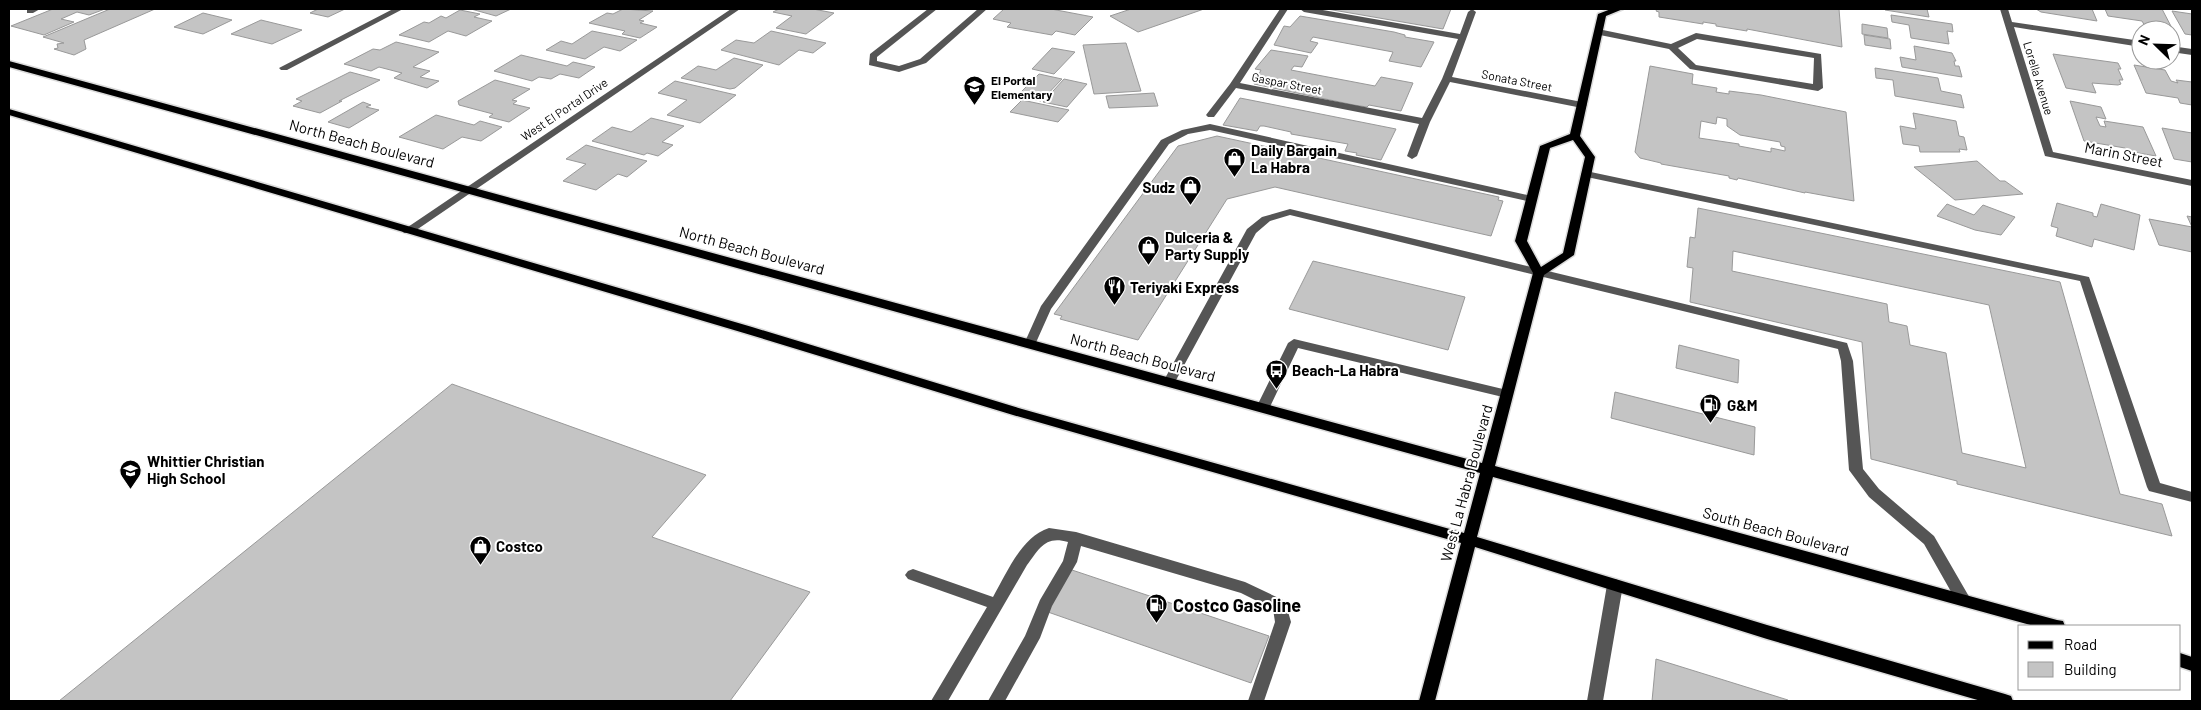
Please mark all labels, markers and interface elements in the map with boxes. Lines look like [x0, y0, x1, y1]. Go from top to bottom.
north arrow [2131, 20, 2181, 70]
text: N [2134, 32, 2153, 47]
street label: Lorella Avenue [2021, 39, 2057, 117]
street label: Sonata Street [1480, 66, 1554, 94]
street label: Gaspar Street [1251, 69, 1323, 97]
place label: El Portal Elementary [991, 73, 1052, 101]
street label: West El Portal Drive [518, 75, 610, 143]
school or university icon: El Portal Elementary [963, 75, 987, 106]
street label: North Beach Boulevard [287, 115, 437, 171]
street label: Marin Street [2083, 138, 2165, 170]
place label: Daily Bargain La Habra [1251, 141, 1337, 176]
shop icon: Daily Bargain La Habra [1223, 147, 1247, 178]
shop icon: Sudz [1179, 175, 1203, 206]
place label: Sudz [1143, 178, 1175, 196]
street label: North Beach Boulevard [677, 222, 827, 278]
place label: Dulceria & Party Supply [1165, 228, 1250, 263]
shop icon: Dulceria & Party Supply [1137, 234, 1161, 265]
restaurant icon: Teriyaki Express [1102, 275, 1126, 306]
place label: Teriyaki Express [1130, 278, 1240, 296]
street label: North Beach Boulevard [1068, 329, 1218, 385]
bus stop icon: Beach-La Habra [1264, 358, 1288, 389]
place label: Beach-La Habra [1292, 361, 1399, 379]
fuel station icon: G&M [1699, 393, 1723, 424]
place label: G&M [1727, 396, 1757, 414]
street label: West La Habra Boulevard [1436, 402, 1496, 564]
place label: Whittier Christian High School [147, 452, 264, 487]
school or university icon: Whittier Christian High School [119, 458, 143, 489]
street label: South Beach Boulevard [1701, 503, 1851, 559]
shop icon: Costco [468, 534, 492, 565]
place label: Costco [496, 537, 543, 555]
fuel station icon: Costco Gasoline [1145, 593, 1169, 624]
place label: Costco Gasoline [1173, 594, 1301, 616]
legend [2018, 625, 2181, 690]
text: Road [2064, 635, 2097, 653]
text: Building [2064, 660, 2117, 678]

